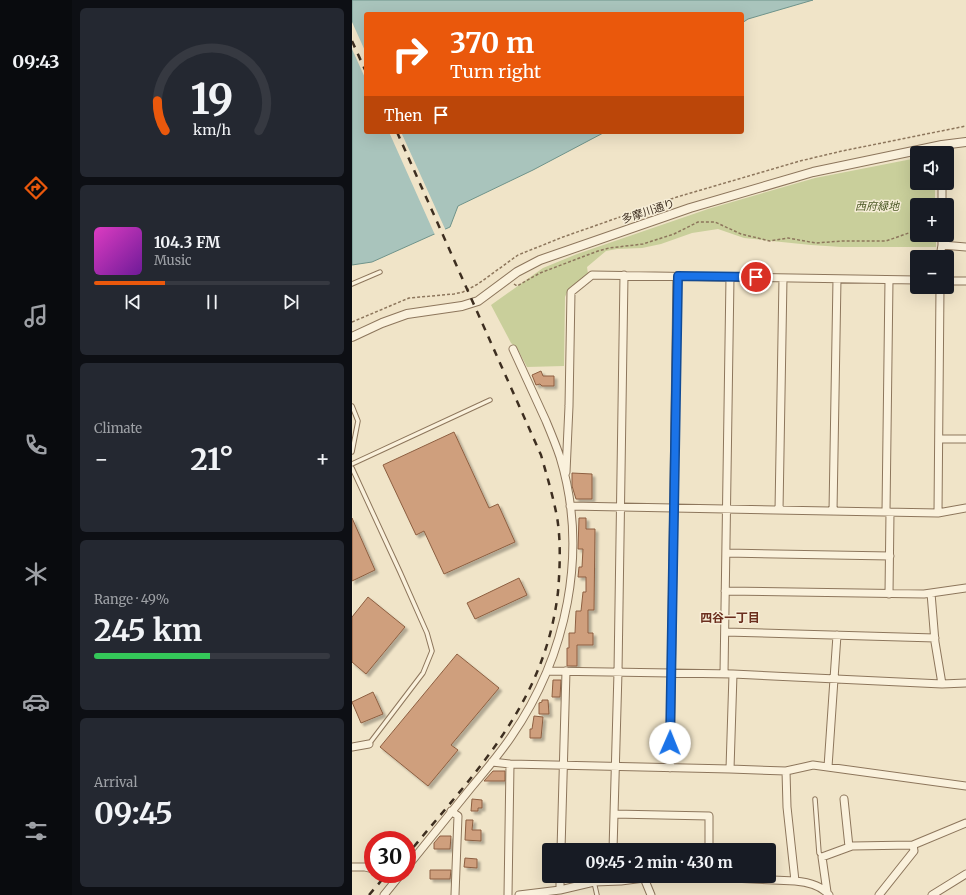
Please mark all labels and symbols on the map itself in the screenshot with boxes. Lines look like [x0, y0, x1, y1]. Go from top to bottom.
street label: 多摩川通り [620, 196, 676, 226]
park label: 西府緑地 [855, 199, 900, 213]
pin [739, 260, 773, 294]
district label: 四谷一丁目 [700, 610, 760, 625]
position arrow [649, 722, 691, 764]
speed limit sign: 30 [364, 831, 416, 883]

